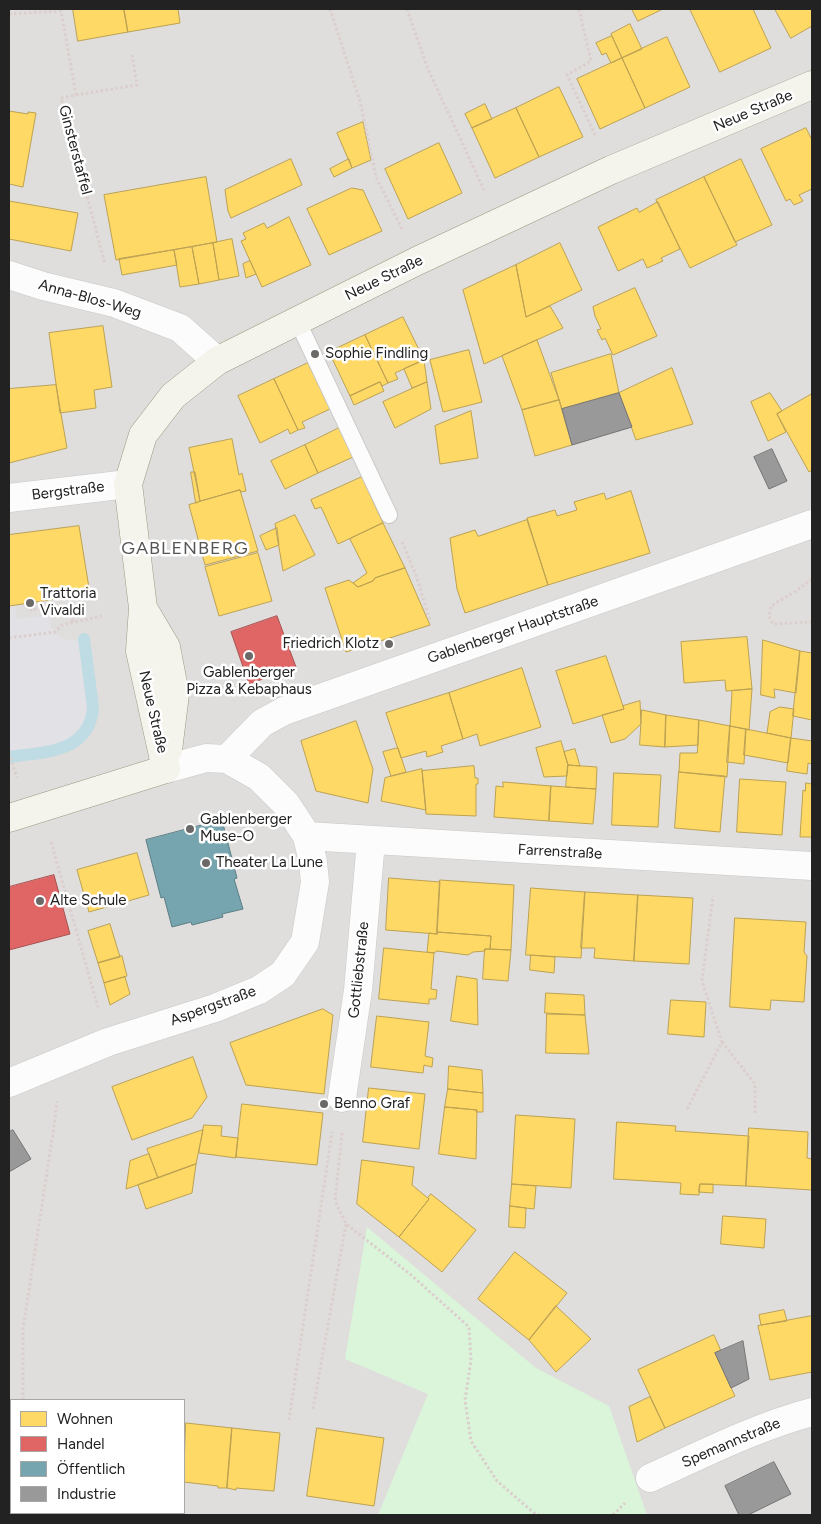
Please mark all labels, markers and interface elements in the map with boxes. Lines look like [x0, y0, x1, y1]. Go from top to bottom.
street label: Neue Straße [711, 86, 795, 136]
street label: Ginsterstaffel [54, 103, 96, 197]
street label: Neue Straße [342, 251, 426, 305]
street label: Anna-Blos-Weg [37, 276, 143, 322]
place label: Sophie Findling [325, 345, 428, 363]
marker: Sophie Findling [309, 348, 321, 360]
street label: Bergstraße [31, 478, 105, 504]
district label: GABLENBERG [120, 538, 250, 560]
place label: Trattoria Vivaldi [40, 585, 97, 620]
street label: Gablenberger Hauptstraße [425, 592, 601, 668]
marker: Trattoria Vivaldi [24, 597, 36, 609]
place label: Friedrich Klotz [283, 635, 379, 653]
marker: Friedrich Klotz [383, 638, 395, 650]
marker: Gablenberger Pizza & Kebaphaus [243, 650, 255, 662]
place label: Gablenberger Pizza & Kebaphaus [186, 664, 312, 699]
street label: Neue Straße [135, 669, 171, 755]
place label: Gablenberger Muse-O [200, 811, 292, 846]
marker: Gablenberger Muse-O [184, 823, 196, 835]
street label: Farrenstraße [517, 841, 603, 863]
place label: Theater La Lune [216, 854, 323, 872]
marker: Theater La Lune [200, 857, 212, 869]
place label: Alte Schule [50, 892, 127, 910]
marker: Alte Schule [34, 895, 46, 907]
street label: Gottliebstraße [345, 921, 373, 1019]
street label: Aspergstraße [168, 982, 258, 1030]
place label: Benno Graf [334, 1095, 410, 1113]
marker: Benno Graf [318, 1098, 330, 1110]
legend [10, 1399, 185, 1514]
text: Wohnen [57, 1410, 113, 1428]
street label: Spemannstraße [679, 1414, 783, 1472]
text: Handel [57, 1435, 105, 1453]
text: Öffentlich [57, 1460, 125, 1478]
text: Industrie [57, 1485, 116, 1503]

